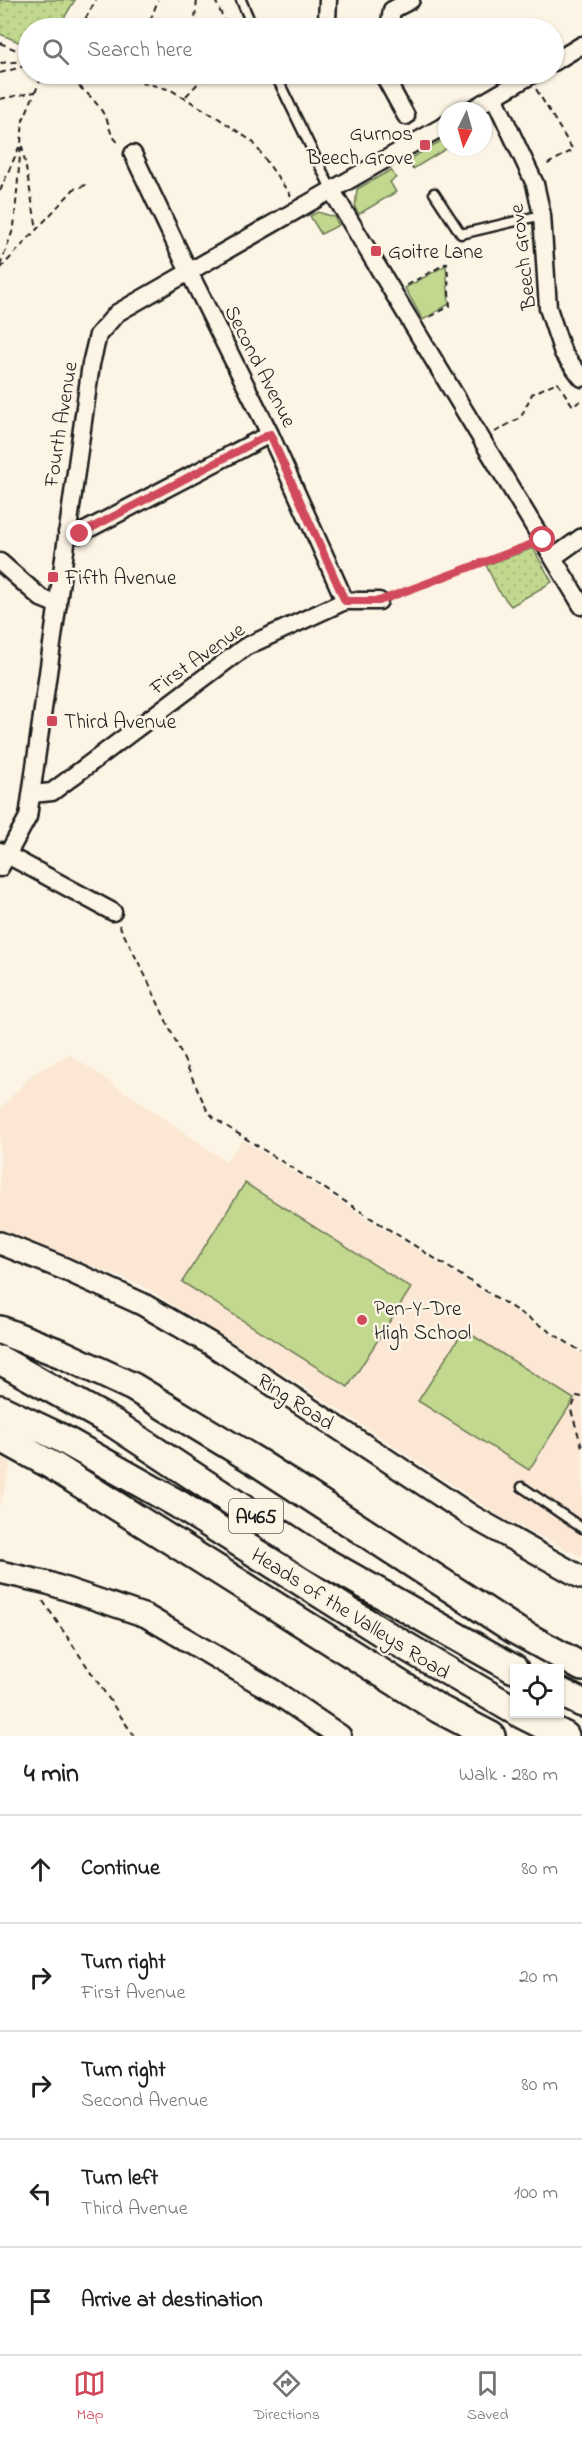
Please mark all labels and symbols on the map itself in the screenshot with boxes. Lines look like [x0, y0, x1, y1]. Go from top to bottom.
north arrow [438, 102, 492, 156]
place label: Gurnos Beech Grove [306, 120, 414, 174]
marker: Gurnos Beech Grove [418, 138, 432, 152]
street label: Beech Grove [503, 202, 545, 312]
place label: Goitre Lane [388, 238, 484, 268]
marker: Goitre Lane [369, 244, 383, 258]
street label: Second Avenue [216, 301, 303, 434]
street label: Fourth Avenue [37, 359, 87, 490]
route end [66, 520, 92, 546]
route start [529, 526, 555, 552]
place label: Fifth Avenue [64, 564, 177, 594]
marker: Fifth Avenue [46, 570, 60, 584]
street label: First Avenue [144, 616, 252, 704]
place label: Third Avenue [64, 708, 177, 738]
marker: Third Avenue [45, 714, 59, 728]
place label: Pen-Y-Dre High School [374, 1295, 471, 1351]
marker: Pen-Y-Dre High School [355, 1313, 369, 1327]
street label: Ring Road [250, 1367, 339, 1440]
road number: A465 [229, 1499, 283, 1533]
street label: Heads of the Valleys Road [244, 1541, 455, 1690]

